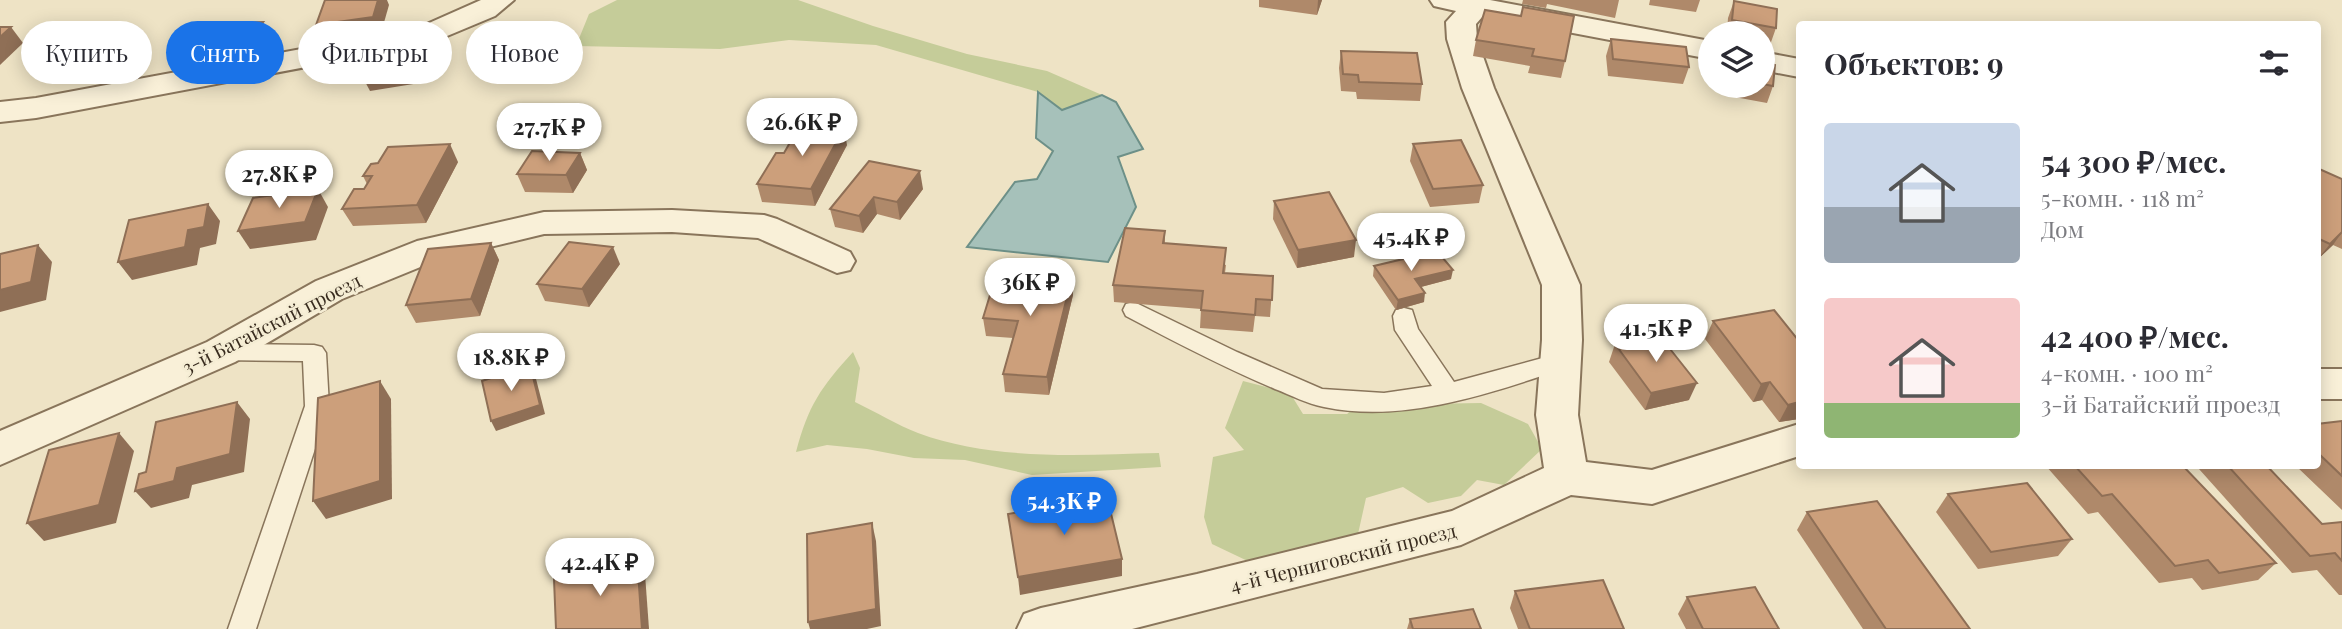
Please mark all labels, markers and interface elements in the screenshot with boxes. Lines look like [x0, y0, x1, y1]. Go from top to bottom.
chip: Купить [21, 21, 152, 84]
chip: Снять [166, 21, 284, 84]
chip: Фильтры [298, 21, 452, 84]
chip: Новое [466, 21, 583, 84]
map controls [1698, 21, 1775, 98]
button: layers [1698, 21, 1775, 98]
text: Объектов: 9 [1824, 43, 2004, 83]
icon: filters [2255, 44, 2293, 82]
pin: 26.6K ₽ [737, 99, 867, 158]
pin: 27.7K ₽ [484, 104, 614, 163]
text: 26.6K ₽ [763, 105, 842, 136]
text: 27.7K ₽ [513, 110, 585, 141]
text: 54 300 ₽/мес. [2041, 141, 2226, 181]
pin: 27.8K ₽ [214, 150, 344, 210]
icon: home [1880, 151, 1964, 235]
text: 27.8K ₽ [241, 157, 317, 188]
text: 5-комн. · 118 m² [2041, 182, 2204, 213]
text: Дом [2041, 213, 2084, 244]
pin: 45.4K ₽ [1346, 214, 1476, 273]
text: 45.4K ₽ [1373, 220, 1449, 251]
pin: 36K ₽ [981, 258, 1079, 318]
text: 36K ₽ [1000, 265, 1060, 296]
street label: 3-й Батайский проезд [177, 267, 365, 379]
pin: 41.5K ₽ [1591, 304, 1721, 364]
text: 41.5K ₽ [1620, 311, 1692, 342]
text: 42 400 ₽/мес. [2041, 316, 2229, 356]
icon: home [1880, 326, 1964, 410]
pin: 18.8K ₽ [446, 334, 576, 393]
text: 18.8K ₽ [473, 340, 549, 371]
text: 4-комн. · 100 m² [2041, 357, 2213, 388]
text: 3-й Батайский проезд [2041, 388, 2280, 419]
pin: 54.3K ₽ [999, 477, 1129, 537]
text: 54.3K ₽ [1027, 484, 1101, 515]
street label: 4-й Черниговский проезд [1227, 516, 1459, 598]
pin: 42.4K ₽ [535, 538, 665, 598]
text: 42.4K ₽ [561, 545, 639, 576]

